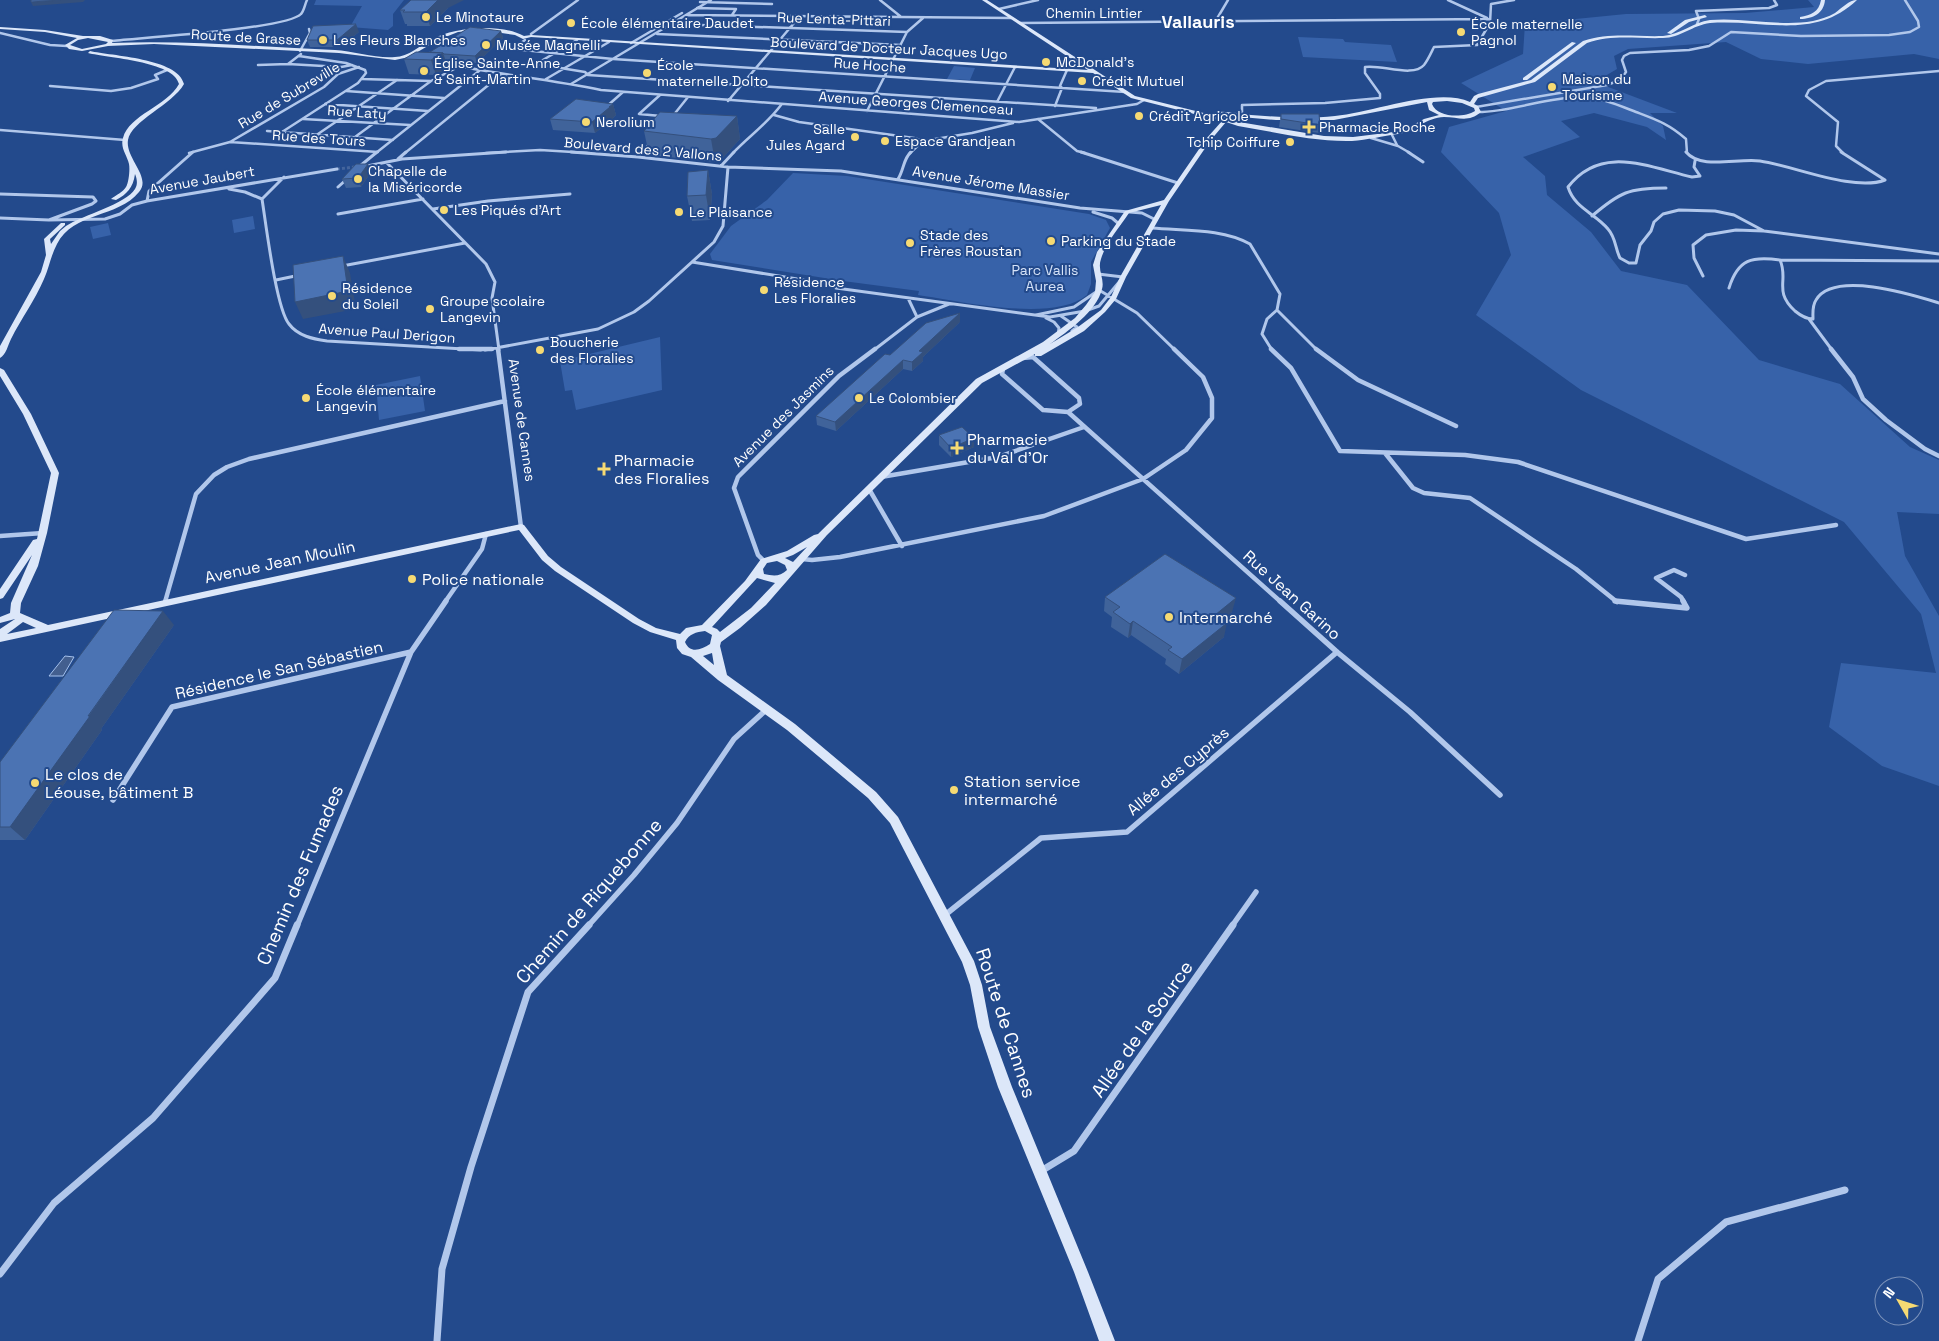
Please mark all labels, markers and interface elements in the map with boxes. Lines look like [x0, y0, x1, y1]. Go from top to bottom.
street label: Chemin Lintier [1046, 4, 1142, 22]
place label: Le Minotaure [436, 8, 524, 26]
street label: Rue Lenta-Pittari [777, 8, 891, 30]
district label: Vallauris [1161, 10, 1235, 33]
marker: Le Minotaure [420, 11, 432, 23]
place label: École élémentaire Daudet [581, 14, 754, 32]
place label: École maternelle Pagnol [1471, 15, 1583, 49]
marker: École élémentaire Daudet [565, 17, 577, 29]
street label: Route de Grasse [190, 25, 302, 49]
marker: École maternelle Pagnol [1455, 26, 1467, 38]
place label: Les Fleurs Blanches [333, 31, 466, 49]
street label: Boulevard de Docteur Jacques Ugo [770, 33, 1008, 63]
marker: Les Fleurs Blanches [317, 34, 329, 46]
place label: Musée Magnelli [496, 36, 600, 54]
marker: Musée Magnelli [480, 39, 492, 51]
street label: Rue Hoche [833, 53, 907, 77]
place label: McDonald's [1056, 53, 1134, 71]
place label: Église Sainte-Anne & Saint-Martin [434, 54, 560, 88]
place label: École maternelle Dolto [657, 56, 768, 90]
marker: McDonald's [1040, 56, 1052, 68]
street label: Rue de Subreville [235, 58, 343, 132]
marker: Église Sainte-Anne & Saint-Martin [418, 65, 430, 77]
marker: École maternelle Dolto [641, 67, 653, 79]
place label: Maison du Tourisme [1562, 70, 1631, 104]
place label: Crédit Mutuel [1092, 72, 1184, 90]
marker: Crédit Mutuel [1076, 75, 1088, 87]
marker: Maison du Tourisme [1546, 81, 1558, 93]
street label: Avenue Georges Clemenceau [818, 87, 1014, 119]
street label: Rue Laty [327, 101, 387, 123]
place label: Crédit Agricole [1149, 107, 1249, 125]
marker: Crédit Agricole [1133, 110, 1145, 122]
place label: Nerolium [596, 113, 655, 131]
marker: Nerolium [580, 116, 592, 128]
place label: Pharmacie Roche [1319, 118, 1436, 136]
place label: Salle Jules Agard [766, 120, 845, 154]
marker: Pharmacie Roche [1303, 121, 1315, 133]
street label: Rue des Tours [272, 126, 366, 150]
marker: Salle Jules Agard [849, 131, 861, 143]
place label: Espace Grandjean [895, 132, 1016, 150]
street label: Boulevard des 2 Vallons [563, 133, 723, 165]
place label: Tchip Coiffure [1187, 133, 1280, 151]
marker: Espace Grandjean [879, 135, 891, 147]
marker: Tchip Coiffure [1284, 136, 1296, 148]
street label: Avenue Jaubert [148, 162, 256, 198]
place label: Chapelle de la Miséricorde [368, 162, 462, 196]
street label: Avenue Jérome Massier [911, 162, 1071, 204]
marker: Chapelle de la Miséricorde [352, 173, 364, 185]
place label: Les Piqués d'Art [454, 201, 561, 219]
place label: Le Plaisance [689, 203, 772, 221]
marker: Les Piqués d'Art [438, 204, 450, 216]
marker: Le Plaisance [673, 206, 685, 218]
place label: Stade des Frères Roustan [920, 226, 1021, 260]
place label: Parking du Stade [1061, 232, 1176, 250]
marker: Parking du Stade [1045, 235, 1057, 247]
marker: Stade des Frères Roustan [904, 237, 916, 249]
park label: Parc Vallis Aurea [1012, 261, 1079, 295]
place label: Résidence Les Floralies [774, 273, 856, 307]
place label: Résidence du Soleil [342, 279, 412, 313]
marker: Résidence Les Floralies [758, 284, 770, 296]
marker: Résidence du Soleil [326, 290, 338, 302]
place label: Groupe scolaire Langevin [440, 292, 545, 326]
marker: Groupe scolaire Langevin [424, 303, 436, 315]
street label: Avenue Paul Derigon [318, 319, 456, 347]
place label: Boucherie des Floralies [550, 333, 634, 367]
marker: Boucherie des Floralies [534, 344, 546, 356]
street label: Avenue de Cannes [504, 357, 540, 483]
street label: Avenue des Jasmins [729, 362, 837, 470]
place label: École élémentaire Langevin [316, 381, 436, 415]
place label: Le Colombier [869, 389, 956, 407]
marker: École élémentaire Langevin [300, 392, 312, 404]
marker: Le Colombier [853, 392, 865, 404]
place label: Pharmacie du Val d'Or [967, 429, 1048, 468]
marker: Pharmacie du Val d'Or [951, 442, 963, 454]
place label: Pharmacie des Floralies [614, 450, 709, 489]
marker: Pharmacie des Floralies [598, 463, 610, 475]
street label: Avenue Jean Moulin [203, 536, 357, 588]
street label: Rue Jean Garino [1239, 546, 1345, 644]
place label: Police nationale [422, 569, 544, 590]
marker: Police nationale [406, 573, 418, 585]
place label: Intermarché [1179, 607, 1273, 628]
marker: Intermarché [1163, 611, 1175, 623]
street label: Résidence le San Sébastien [173, 636, 385, 704]
street label: Allée des Cyprès [1122, 722, 1234, 820]
place label: Le clos de Léouse, bâtiment B [45, 764, 193, 803]
place label: Station service intermarché [964, 771, 1080, 810]
marker: Le clos de Léouse, bâtiment B [29, 777, 41, 789]
street label: Chemin des Fumades [251, 781, 349, 969]
marker: Station service intermarché [948, 784, 960, 796]
street label: Chemin de Riquebonne [510, 813, 668, 989]
street label: Route de Cannes [970, 945, 1042, 1101]
street label: Allée de la Source [1085, 956, 1199, 1102]
north arrow [1874, 1276, 1924, 1326]
text: N [1879, 1284, 1899, 1302]

